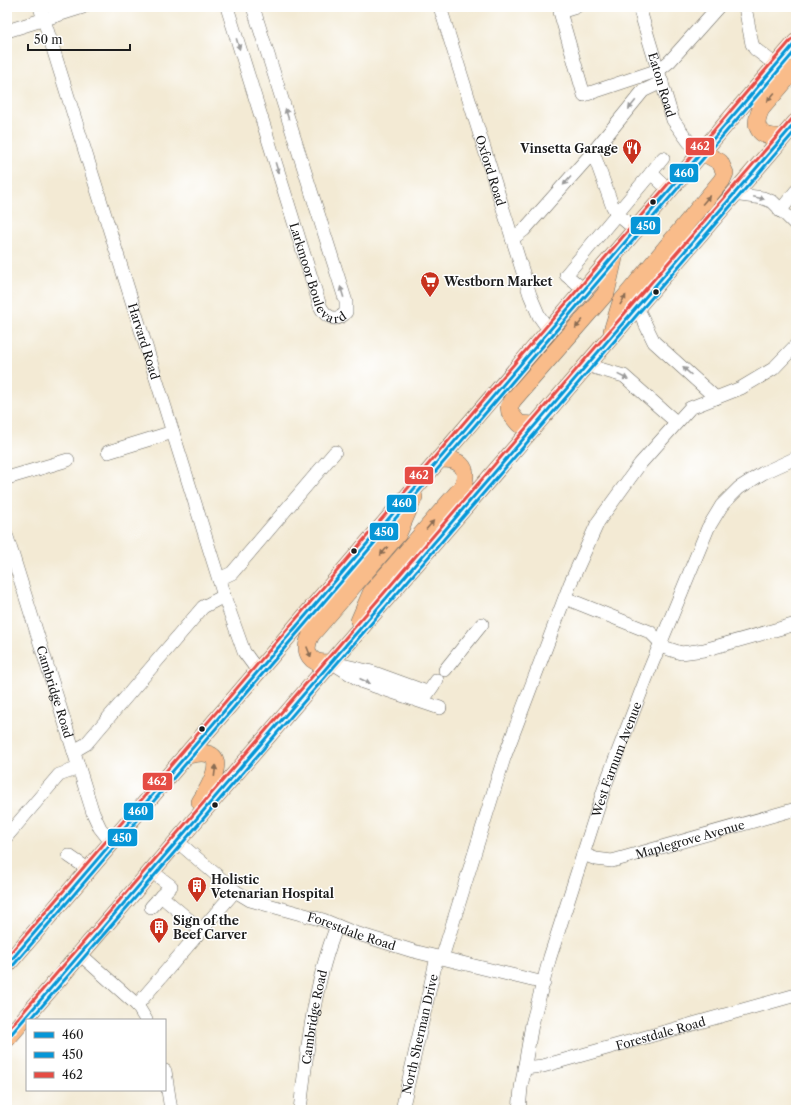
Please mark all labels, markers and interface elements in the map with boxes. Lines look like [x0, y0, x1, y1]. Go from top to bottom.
scale bar [28, 26, 130, 52]
text: 50 m [34, 32, 63, 47]
one-way arrow [235, 39, 241, 51]
street label: Eaton Road [646, 50, 679, 119]
one-way arrow [766, 92, 775, 103]
one-way arrow [627, 100, 636, 110]
one-way arrow [284, 108, 290, 120]
street label: Oxford Road [473, 133, 509, 208]
restaurant icon: Vinsetta Garage [621, 137, 643, 165]
line badge: 462 [685, 137, 715, 156]
text: 462 [690, 139, 710, 153]
place label: Vinsetta Garage [519, 141, 618, 156]
one-way arrow [274, 163, 280, 175]
line badge: 460 [669, 163, 699, 183]
text: 460 [674, 166, 694, 180]
one-way arrow [563, 176, 572, 186]
one-way arrow [701, 195, 710, 206]
one-way arrow [752, 196, 765, 202]
unlabelled marker [648, 197, 658, 207]
line badge: 450 [630, 216, 661, 235]
text: 450 [636, 219, 656, 233]
street label: Larkmoor Boulevard [287, 221, 349, 326]
supermarket icon: Westborn Market [419, 270, 441, 298]
place label: Westborn Market [443, 274, 553, 289]
one-way arrow [339, 285, 345, 297]
unlabelled marker [651, 287, 661, 297]
one-way arrow [619, 295, 627, 306]
street label: Harvard Road [125, 301, 164, 382]
one-way arrow [574, 318, 583, 329]
one-way arrow [682, 367, 692, 376]
one-way arrow [617, 374, 629, 380]
line badge: 462 [404, 466, 434, 485]
text: 462 [409, 468, 429, 482]
line badge: 460 [386, 494, 417, 513]
text: 460 [392, 496, 412, 510]
one-way arrow [425, 519, 434, 530]
line badge: 450 [369, 522, 399, 541]
text: 450 [374, 525, 394, 539]
one-way arrow [379, 545, 388, 556]
unlabelled marker [349, 546, 359, 556]
street label: Cambridge Road [34, 644, 77, 740]
one-way arrow [306, 646, 312, 657]
one-way arrow [359, 679, 371, 685]
street label: West Farnum Avenue [588, 699, 644, 820]
unlabelled marker [197, 724, 207, 734]
one-way arrow [212, 765, 218, 777]
line badge: 462 [142, 772, 173, 791]
text: 462 [147, 774, 167, 788]
unlabelled marker [210, 800, 220, 810]
line badge: 460 [123, 802, 154, 821]
text: 460 [128, 804, 148, 818]
street label: Maplegrove Avenue [634, 816, 746, 862]
line badge: 450 [107, 828, 138, 847]
text: 450 [112, 831, 132, 845]
place label: Holistic Vetenarian Hospital [210, 872, 334, 901]
building icon: Holistic Vetenarian Hospital [186, 875, 208, 903]
street label: Forestdale Road [306, 909, 398, 953]
place label: Sign of the Beef Carver [173, 913, 247, 942]
building icon: Sign of the Beef Carver [148, 916, 170, 944]
street label: Cambridge Road [298, 967, 330, 1065]
street label: North Sherman Drive [398, 972, 440, 1096]
street label: Forestdale Road [614, 1013, 708, 1053]
legend [26, 1019, 166, 1091]
text: 460 [62, 1027, 84, 1042]
text: 450 [62, 1047, 83, 1062]
text: 462 [62, 1067, 83, 1082]

